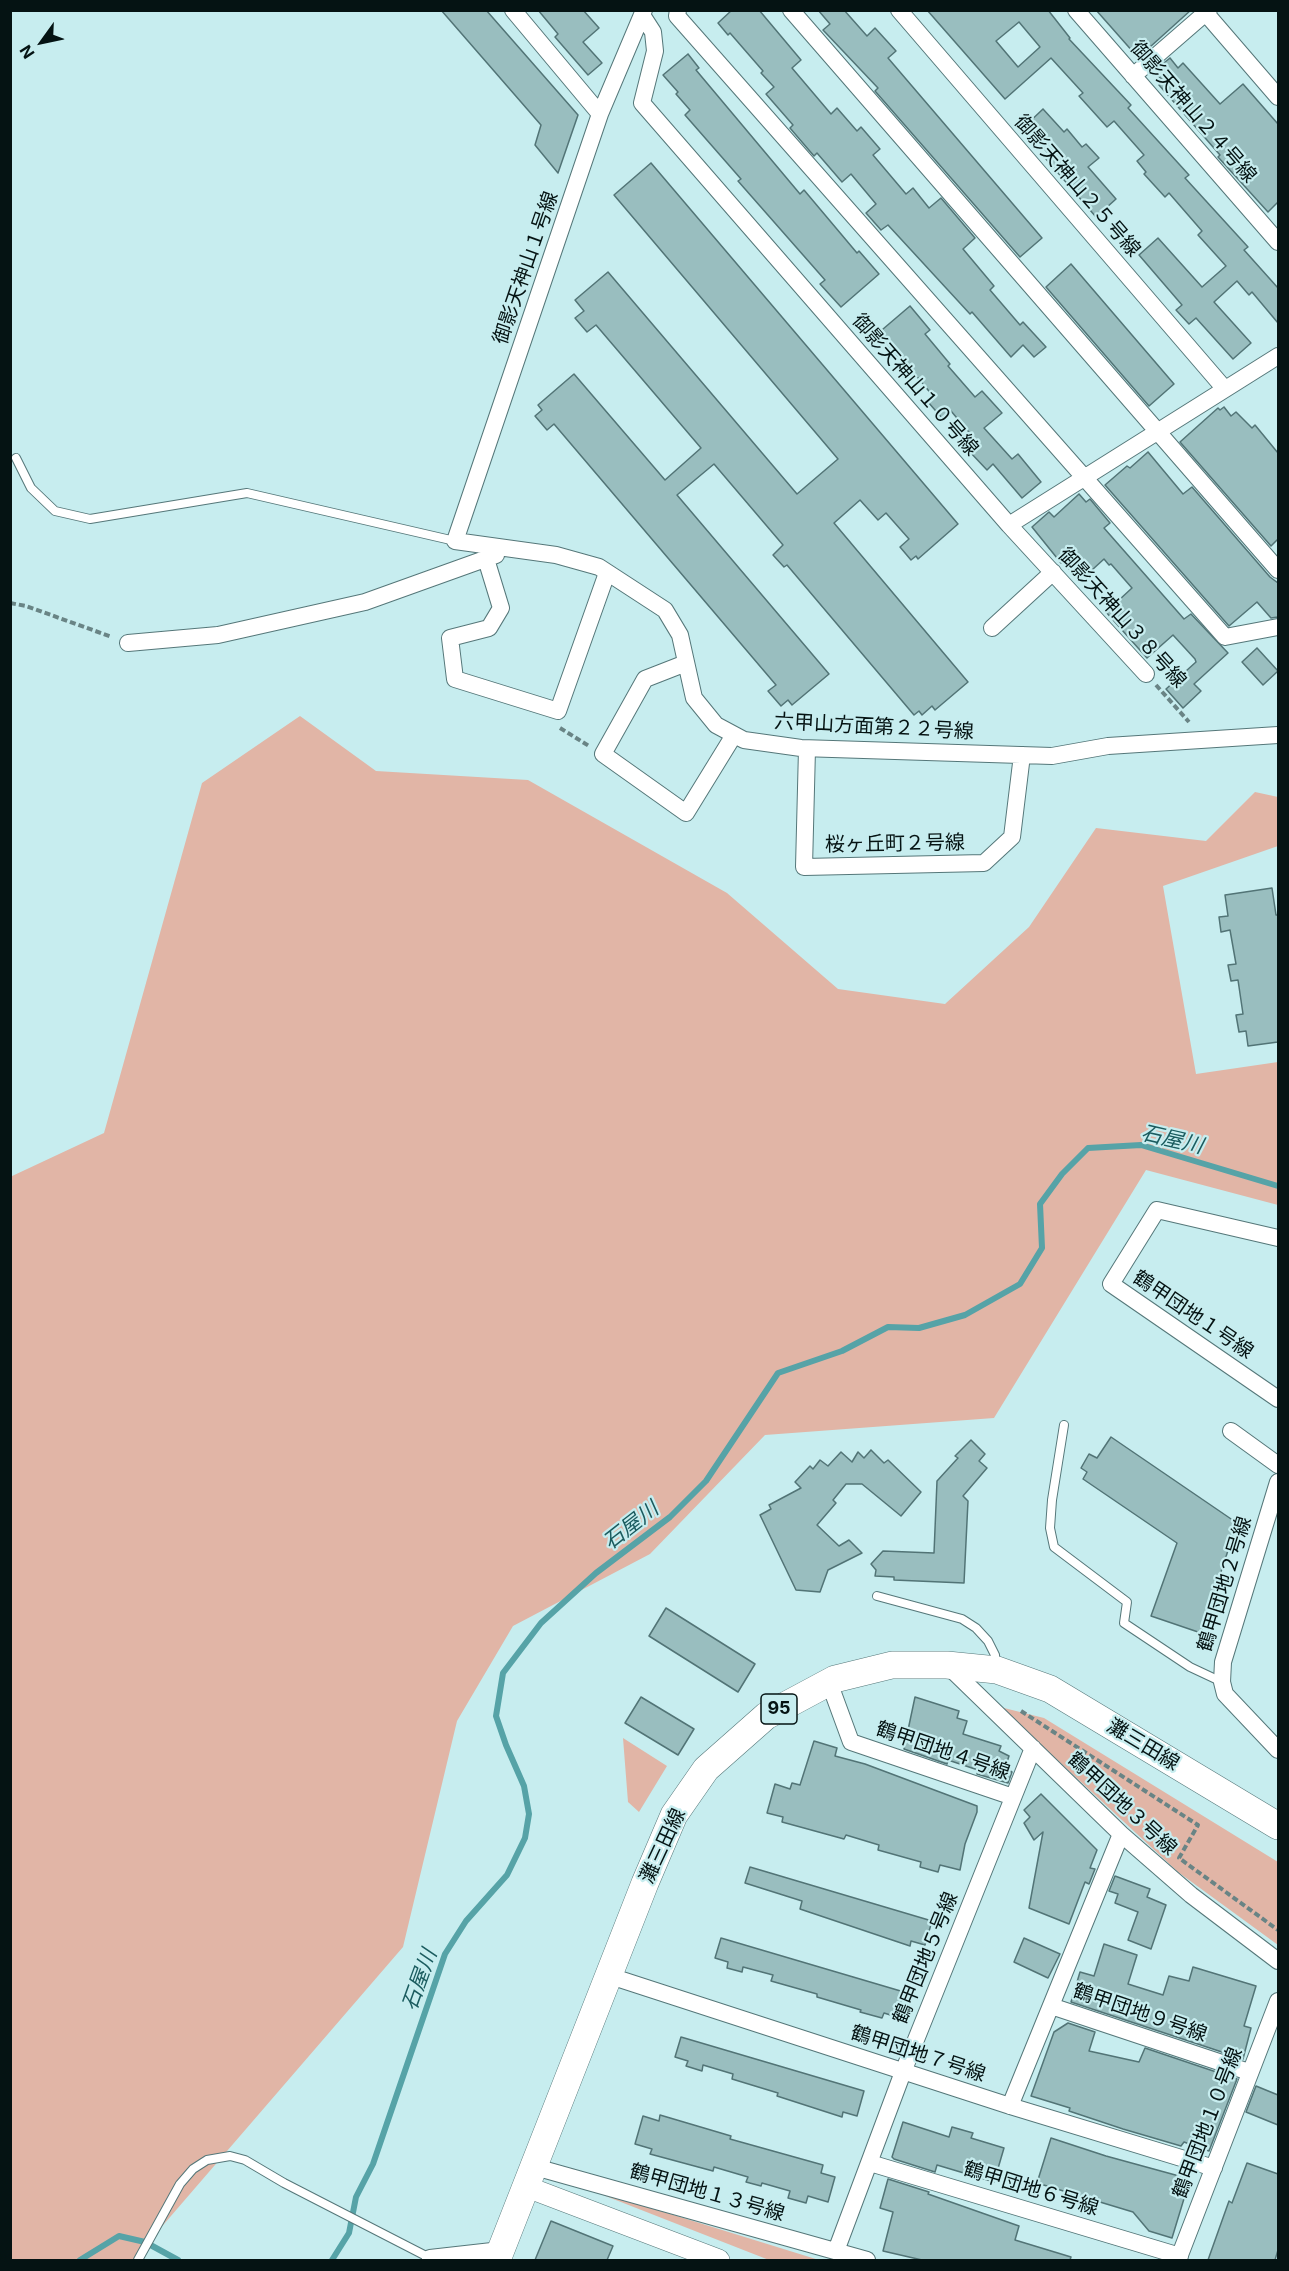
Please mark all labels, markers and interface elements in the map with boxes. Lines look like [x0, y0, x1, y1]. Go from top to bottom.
north arrow [12, 12, 72, 72]
street label: 御影天神山２４号線 [1125, 36, 1261, 188]
text: N [15, 41, 39, 62]
street label: 御影天神山２５号線 [1009, 110, 1145, 262]
street label: 御影天神山１号線 [489, 188, 563, 348]
street label: 御影天神山１０号線 [847, 309, 983, 461]
street label: 御影天神山３８号線 [1053, 543, 1191, 693]
street label: 六甲山方面第２２号線 [774, 710, 974, 744]
street label: 桜ヶ丘町２号線 [825, 831, 965, 857]
water label: 石屋川 [1138, 1121, 1206, 1159]
street label: 鶴甲団地１号線 [1128, 1266, 1258, 1364]
water label: 石屋川 [598, 1497, 664, 1555]
street label: 鶴甲団地２号線 [1193, 1514, 1257, 1654]
road number: 95 [761, 1694, 797, 1724]
street label: 灘三田線 [1103, 1714, 1183, 1776]
street label: 鶴甲団地４号線 [873, 1717, 1013, 1785]
street label: 鶴甲団地３号線 [1063, 1747, 1181, 1861]
street label: 灘三田線 [635, 1805, 691, 1887]
street label: 鶴甲団地５号線 [889, 1889, 963, 2027]
water label: 石屋川 [397, 1946, 443, 2014]
street label: 鶴甲団地９号線 [1070, 1979, 1210, 2047]
street label: 鶴甲団地７号線 [848, 2021, 988, 2087]
street label: 鶴甲団地１０号線 [1168, 2044, 1248, 2202]
street label: 鶴甲団地６号線 [961, 2157, 1101, 2221]
street label: 鶴甲団地１３号線 [627, 2159, 787, 2227]

